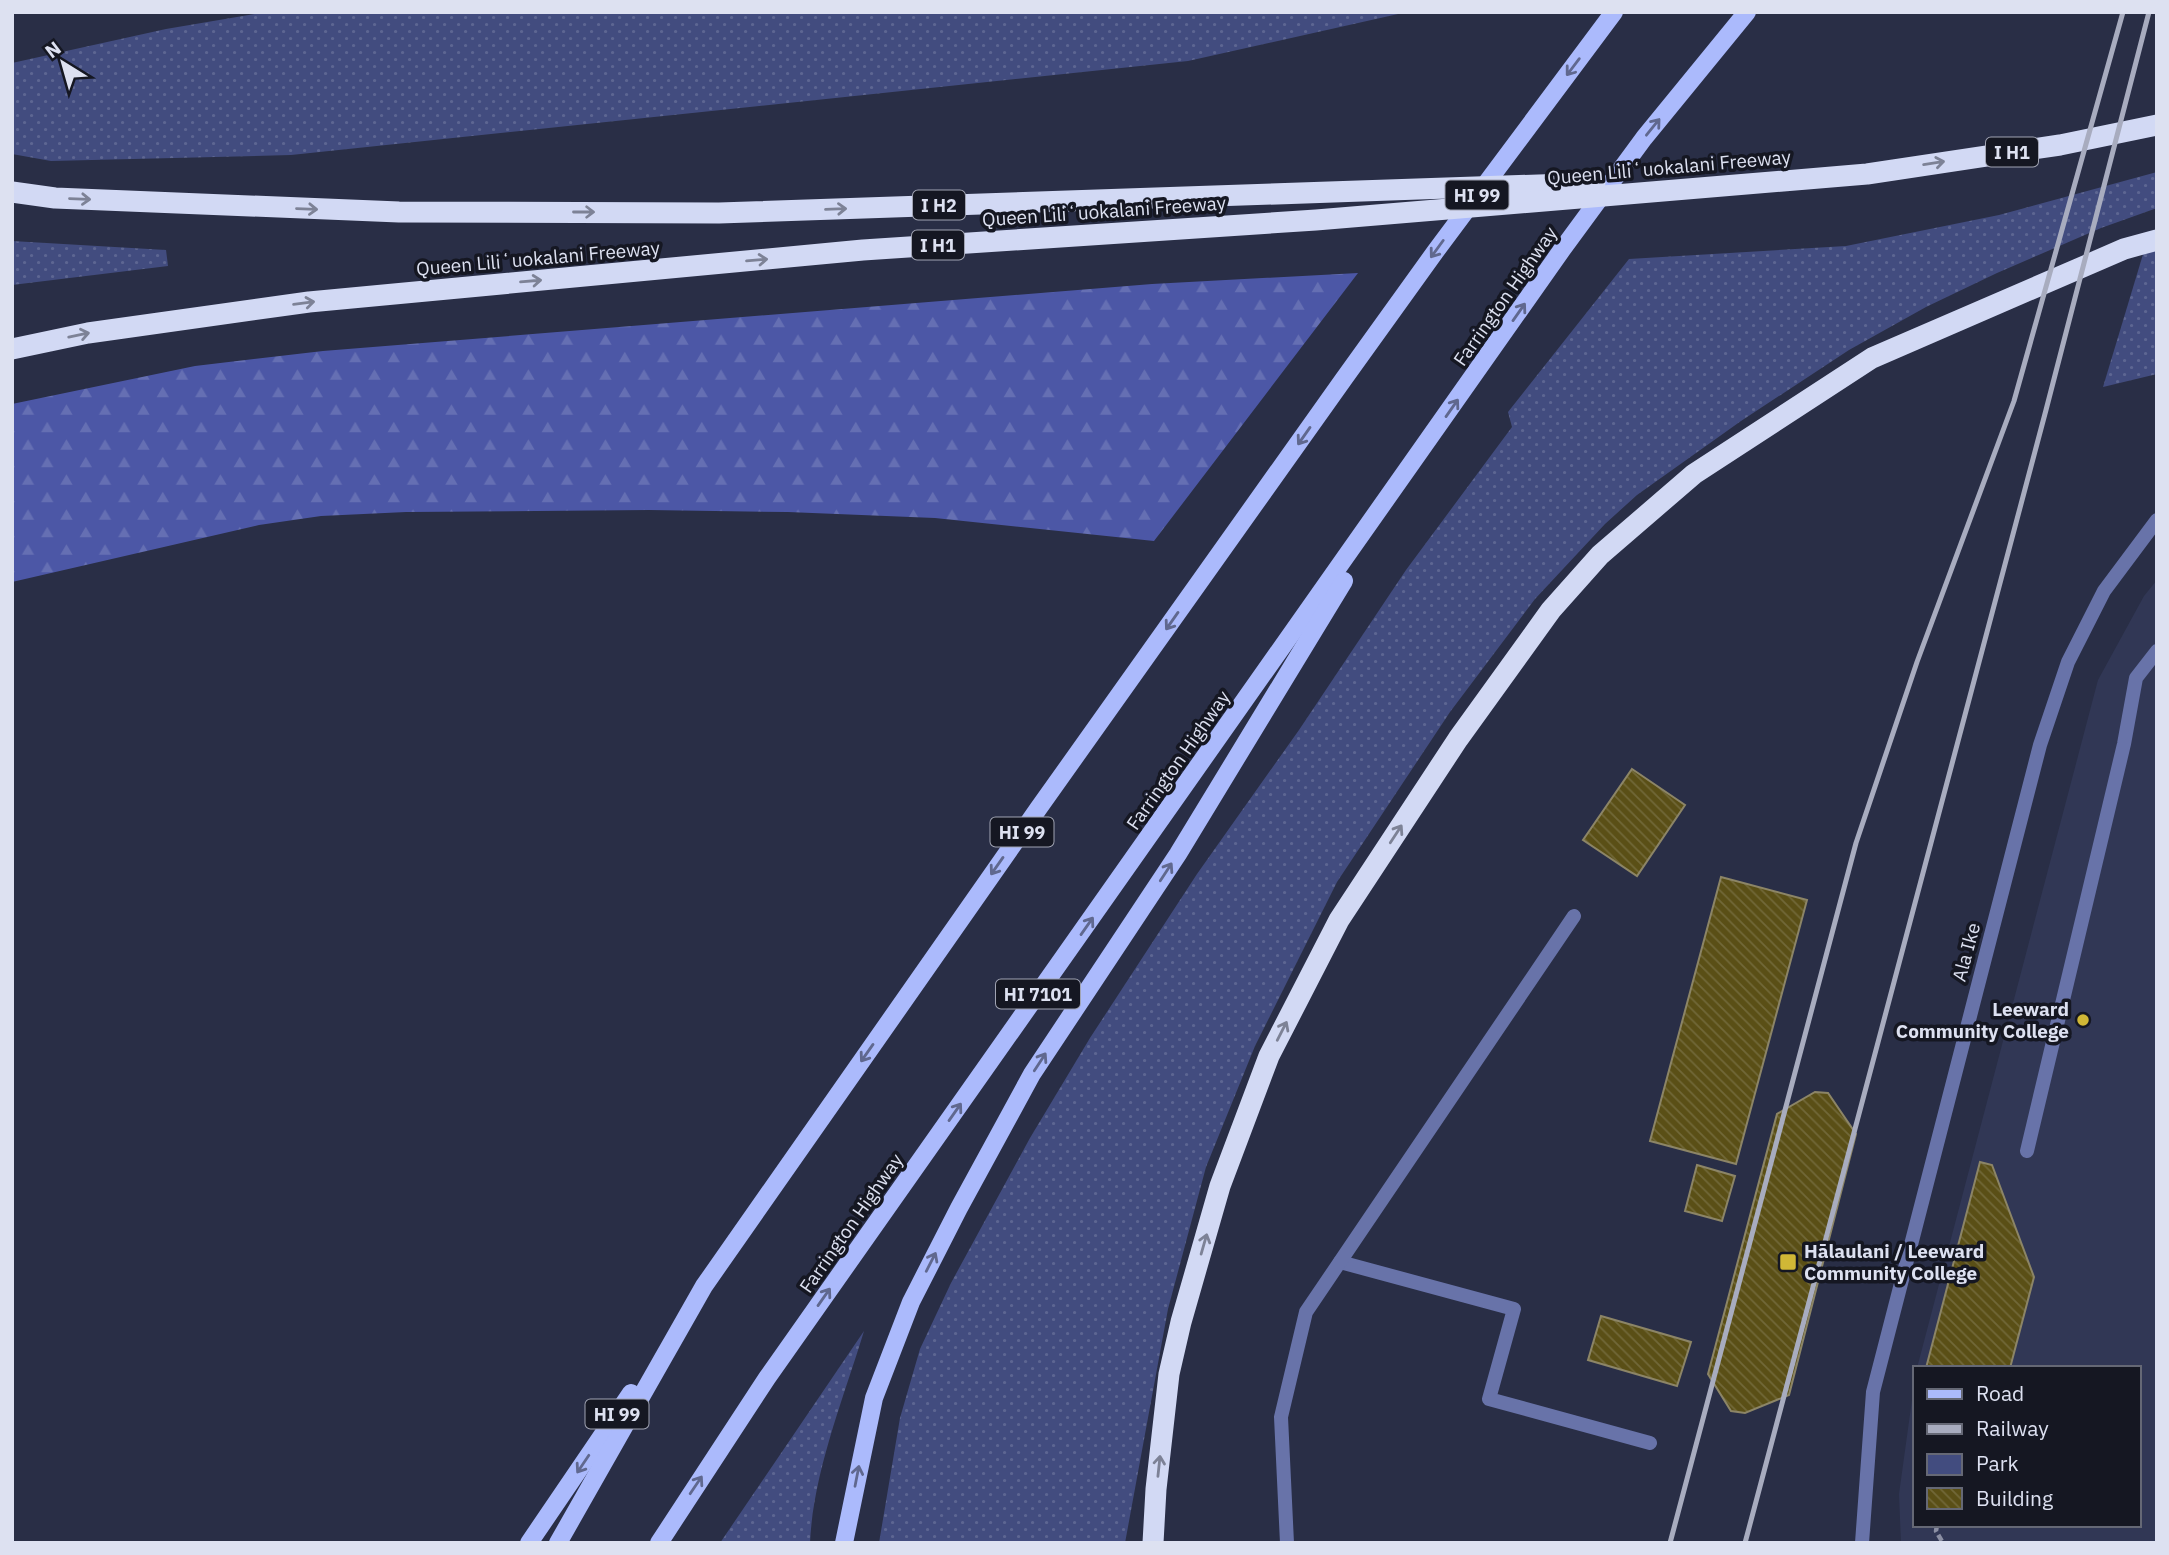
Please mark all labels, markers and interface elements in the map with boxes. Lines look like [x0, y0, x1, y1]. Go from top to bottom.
north arrow [28, 28, 98, 98]
text: N [40, 36, 65, 63]
one-way arrow [1565, 57, 1580, 76]
one-way arrow [1645, 119, 1660, 137]
road number: I H1 [1986, 138, 2038, 167]
street label: Queen Liliʻuokalani Freeway [1546, 144, 1792, 190]
one-way arrow [1922, 157, 1945, 170]
road number: HI 99 [1446, 180, 1508, 210]
road number: I H2 [913, 190, 965, 220]
street label: Queen Liliʻuokalani Freeway [981, 190, 1227, 232]
one-way arrow [68, 192, 91, 205]
one-way arrow [296, 202, 319, 215]
one-way arrow [824, 202, 847, 215]
one-way arrow [572, 205, 595, 219]
street label: Farrington Highway [1448, 221, 1562, 370]
road number: I H1 [912, 230, 964, 260]
street label: Queen Liliʻuokalani Freeway [415, 235, 661, 281]
one-way arrow [1430, 239, 1444, 258]
one-way arrow [745, 253, 768, 266]
one-way arrow [519, 275, 541, 288]
one-way arrow [292, 296, 315, 309]
one-way arrow [1512, 302, 1526, 322]
one-way arrow [67, 327, 90, 341]
one-way arrow [1445, 399, 1459, 418]
one-way arrow [1297, 426, 1311, 445]
one-way arrow [1165, 611, 1179, 630]
street label: Farrington Highway [1121, 685, 1235, 834]
road number: HI 99 [990, 818, 1054, 846]
one-way arrow [1388, 825, 1403, 844]
one-way arrow [990, 856, 1004, 875]
one-way arrow [1159, 863, 1173, 883]
one-way arrow [1080, 917, 1094, 936]
street label: Ala Ike [1947, 920, 1985, 984]
road number: HI 7101 [996, 979, 1080, 1009]
place label: Leeward Community College [1896, 997, 2069, 1043]
marker: Leeward Community College [2075, 1012, 2091, 1028]
one-way arrow [1276, 1021, 1290, 1042]
one-way arrow [860, 1043, 874, 1062]
one-way arrow [1034, 1053, 1048, 1073]
one-way arrow [948, 1103, 962, 1122]
street label: Farrington Highway [794, 1148, 908, 1297]
one-way arrow [1198, 1233, 1211, 1255]
place label: Hālaulani / Leeward Community College [1804, 1239, 1984, 1285]
one-way arrow [925, 1252, 939, 1273]
marker: Hālaulani / Leeward Community College [1778, 1252, 1798, 1272]
one-way arrow [817, 1288, 831, 1308]
legend [1913, 1366, 2141, 1527]
text: Road [1976, 1379, 2024, 1407]
road number: HI 99 [586, 1400, 648, 1428]
text: Railway [1976, 1414, 2049, 1442]
text: Park [1976, 1449, 2019, 1477]
one-way arrow [576, 1454, 590, 1473]
one-way arrow [1153, 1455, 1166, 1478]
one-way arrow [850, 1465, 864, 1488]
one-way arrow [689, 1476, 703, 1496]
text: Building [1976, 1484, 2053, 1512]

